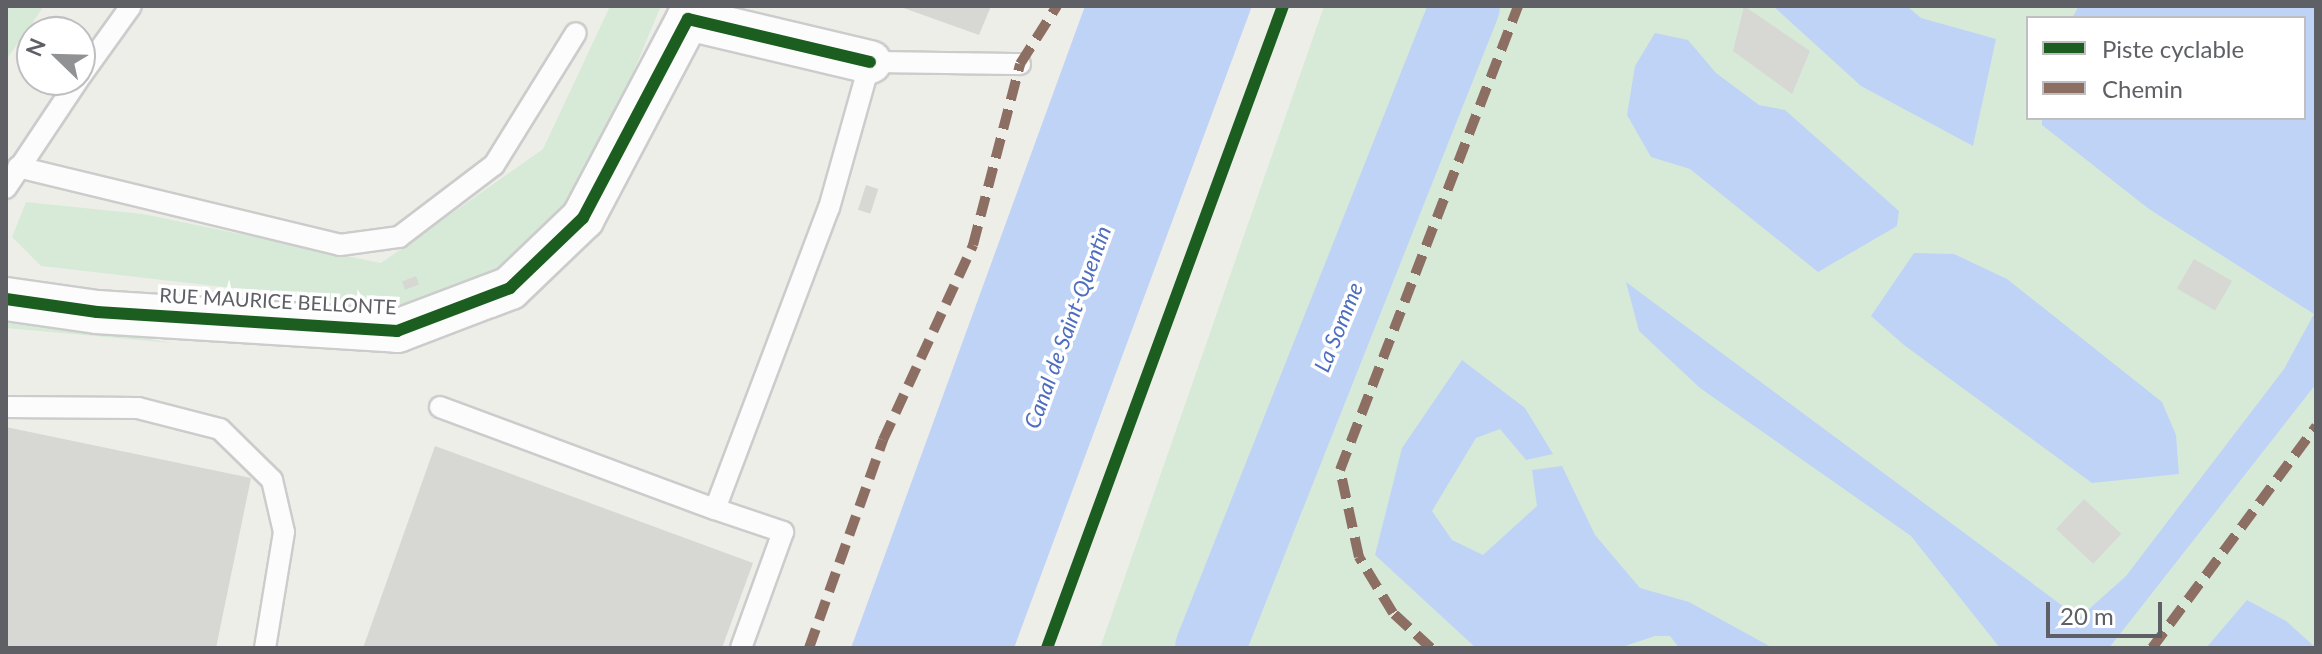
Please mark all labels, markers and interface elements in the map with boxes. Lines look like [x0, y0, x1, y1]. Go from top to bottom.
north arrow [16, 16, 96, 96]
legend [2026, 16, 2306, 120]
text: N [20, 34, 51, 60]
text: Piste cyclable [2102, 34, 2244, 63]
text: Chemin [2102, 74, 2183, 103]
water label: Canal de Saint-Quentin [1018, 222, 1116, 432]
water label: La Somme [1308, 278, 1368, 376]
street label: RUE MAURICE BELLONTE [159, 283, 397, 319]
scale bar [2050, 586, 2166, 636]
text: 20 m [2060, 601, 2114, 630]

